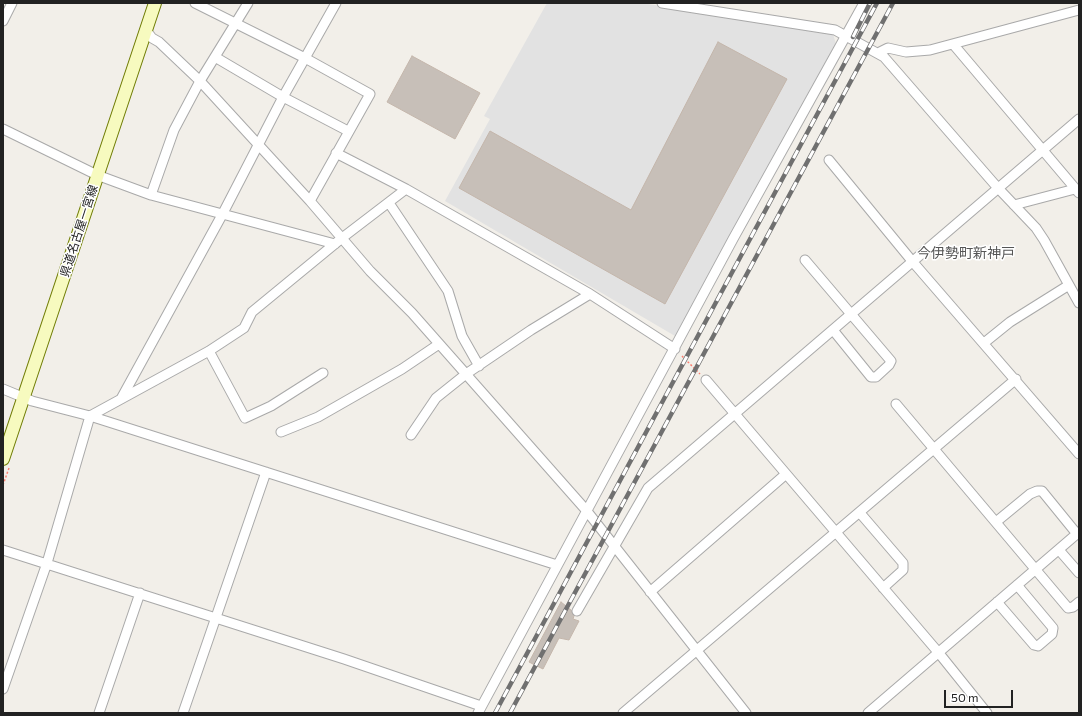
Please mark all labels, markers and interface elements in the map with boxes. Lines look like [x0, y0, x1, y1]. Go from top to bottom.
street label: 県道名古屋一宮線 [57, 183, 101, 279]
district label: 今伊勢町新神戸 [917, 245, 1015, 261]
scale bar [946, 682, 1015, 708]
text: 50 m [951, 690, 979, 704]

